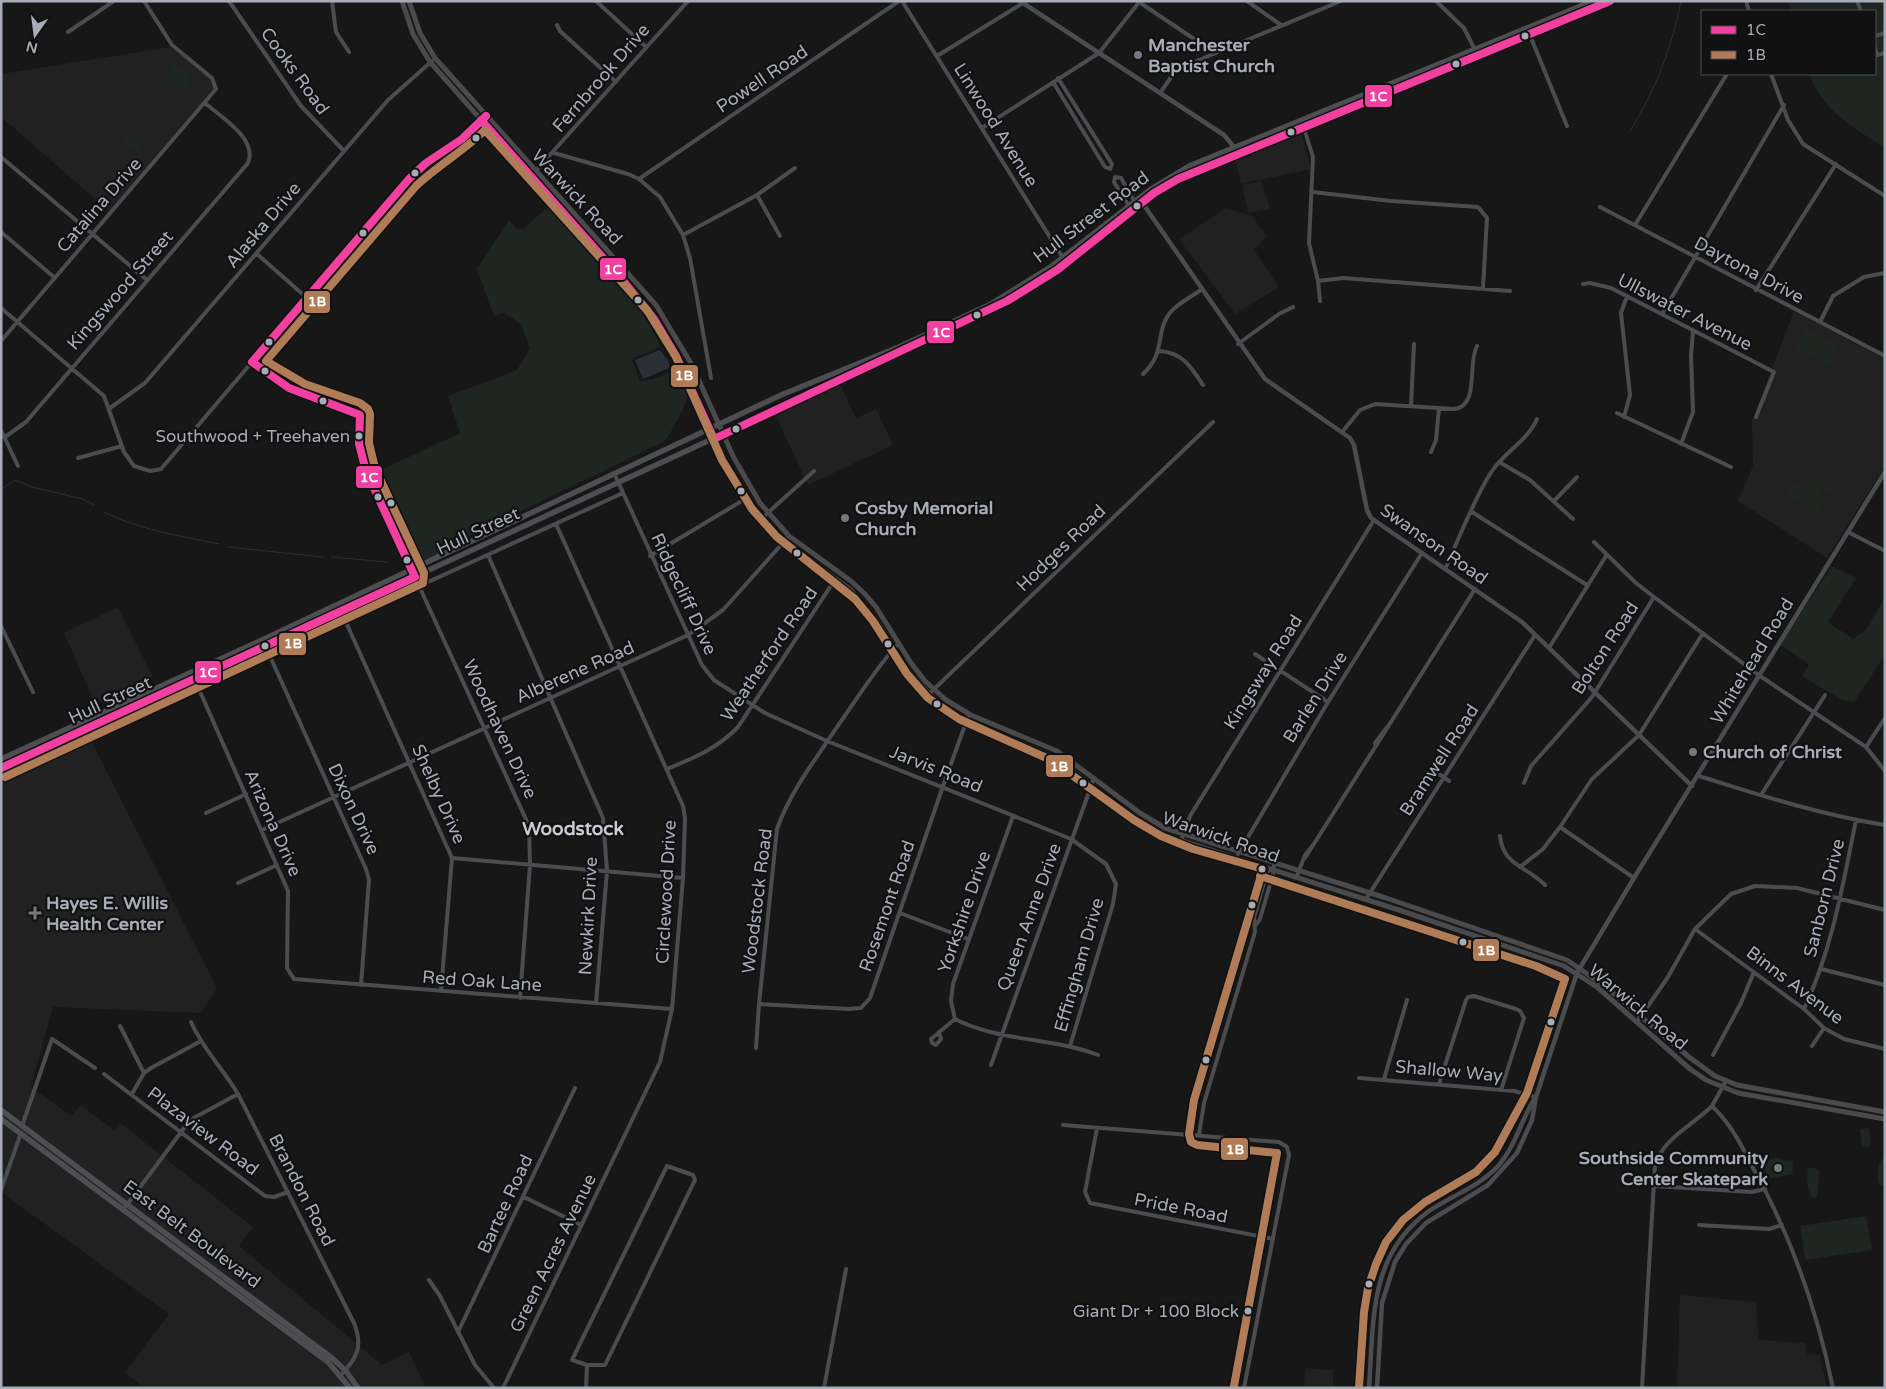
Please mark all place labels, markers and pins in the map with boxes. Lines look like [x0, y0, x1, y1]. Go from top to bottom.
unlabelled marker [1520, 31, 1530, 41]
place label: Manchester Baptist Church [1148, 34, 1275, 77]
marker: Manchester Baptist Church [1132, 49, 1144, 61]
unlabelled marker [1451, 59, 1461, 69]
unlabelled marker [1286, 127, 1296, 137]
unlabelled marker [471, 133, 481, 143]
unlabelled marker [410, 168, 420, 178]
unlabelled marker [1132, 201, 1142, 211]
unlabelled marker [358, 228, 368, 238]
unlabelled marker [633, 295, 643, 305]
unlabelled marker [972, 310, 982, 320]
unlabelled marker [264, 337, 274, 347]
unlabelled marker [260, 366, 270, 376]
unlabelled marker [318, 396, 328, 406]
unlabelled marker [731, 424, 741, 434]
place label: Southwood + Treehaven [156, 426, 350, 447]
marker: Southwood + Treehaven [354, 431, 364, 441]
unlabelled marker [736, 486, 746, 496]
unlabelled marker [373, 492, 383, 502]
place label: Cosby Memorial Church [855, 497, 993, 540]
unlabelled marker [386, 498, 396, 508]
marker: Cosby Memorial Church [839, 512, 851, 524]
unlabelled marker [792, 548, 802, 558]
unlabelled marker [402, 555, 412, 565]
unlabelled marker [883, 639, 893, 649]
unlabelled marker [260, 641, 270, 651]
unlabelled marker [932, 699, 942, 709]
place label: Church of Christ [1703, 741, 1842, 763]
marker: Church of Christ [1687, 746, 1699, 758]
unlabelled marker [1078, 778, 1088, 788]
unlabelled marker [1257, 864, 1267, 874]
place label: Hayes E. Willis Health Center [46, 892, 168, 935]
unlabelled marker [1247, 900, 1257, 910]
marker: Hayes E. Willis Health Center [28, 906, 42, 920]
unlabelled marker [1458, 937, 1468, 947]
unlabelled marker [1546, 1017, 1556, 1027]
unlabelled marker [1201, 1055, 1211, 1065]
place label: Southside Community Center Skatepark [1579, 1147, 1768, 1190]
marker: Southside Community Center Skatepark [1772, 1162, 1784, 1174]
unlabelled marker [1364, 1279, 1374, 1289]
place label: Giant Dr + 100 Block [1073, 1301, 1239, 1322]
marker: Giant Dr + 100 Block [1243, 1306, 1253, 1316]

